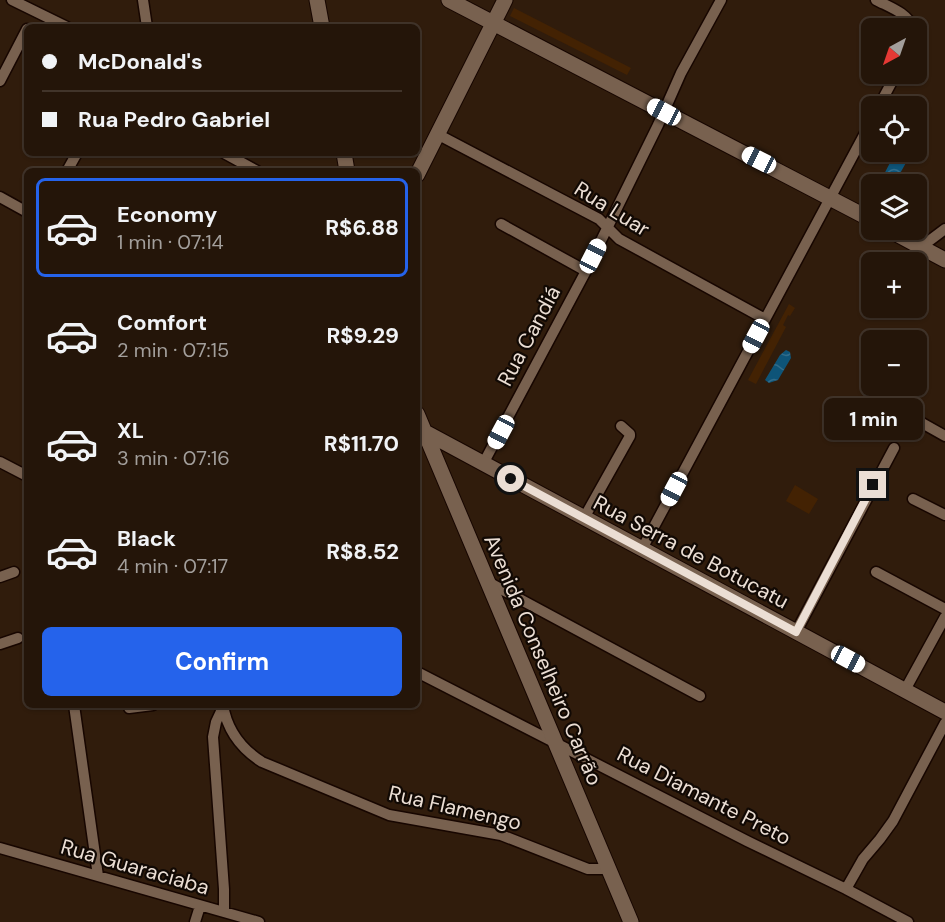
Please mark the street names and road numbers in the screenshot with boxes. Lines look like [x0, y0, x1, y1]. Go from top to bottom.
street label: Rua Luar [569, 175, 655, 243]
street label: Rua Candiá [491, 281, 567, 391]
street label: Rua Serra de Botucatu [589, 489, 793, 615]
street label: Avenida Conselheiro Carrão [477, 530, 609, 790]
street label: Rua Diamante Preto [612, 740, 796, 852]
street label: Rua Flamengo [386, 779, 524, 837]
street label: Rua Guaraciaba [58, 832, 212, 902]

